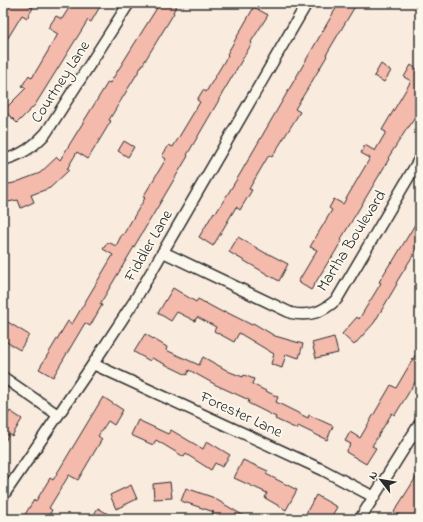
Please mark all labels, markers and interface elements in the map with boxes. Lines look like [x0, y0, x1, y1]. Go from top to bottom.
street label: Courtney Lane [25, 35, 97, 128]
street label: Martha Boulevard [311, 186, 393, 296]
street label: Fiddler Lane [118, 205, 180, 287]
street label: Forester Lane [195, 385, 287, 445]
north arrow [361, 460, 401, 500]
text: N [365, 468, 382, 483]

